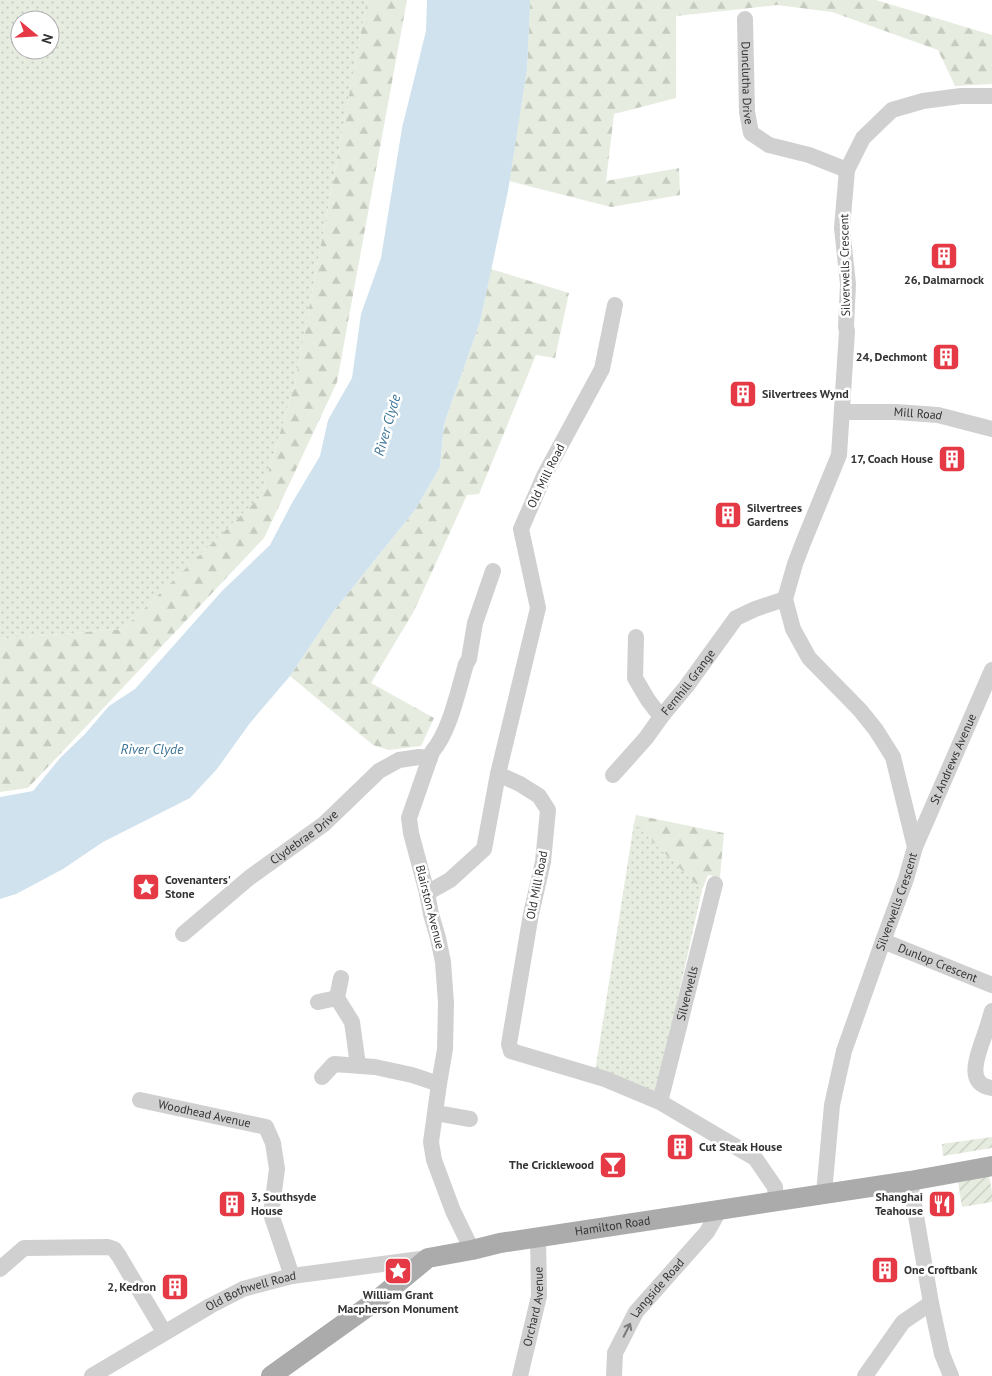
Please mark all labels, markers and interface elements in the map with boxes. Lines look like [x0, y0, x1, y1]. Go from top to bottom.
north arrow [10, 10, 60, 60]
text: N [37, 32, 57, 46]
street label: Dunclutha Drive [738, 41, 757, 126]
street label: Silverwells Crescent [836, 214, 853, 316]
building icon: 26, Dalmarnock [929, 241, 959, 271]
place label: 26, Dalmarnock [904, 272, 984, 287]
building icon: 24, Dechmont [931, 342, 961, 372]
place label: 24, Dechmont [856, 349, 928, 364]
building icon: Silvertrees Wynd [728, 379, 758, 409]
place label: Silvertrees Wynd [762, 386, 849, 401]
water label: River Clyde [370, 392, 404, 458]
street label: Mill Road [893, 404, 944, 423]
street label: Old Mill Road [524, 441, 568, 510]
building icon: 17, Coach House [937, 444, 967, 474]
place label: 17, Coach House [850, 451, 933, 466]
building icon: Silvertrees Gardens [713, 500, 743, 530]
place label: Silvertrees Gardens [747, 500, 802, 529]
street label: Fernhill Grange [658, 646, 718, 718]
street label: St Andrews Avenue [926, 711, 979, 807]
water label: River Clyde [120, 740, 184, 758]
street label: Clydebrae Drive [267, 807, 341, 867]
street label: Old Mill Road [522, 849, 551, 921]
street label: Silverwells Crescent [872, 851, 920, 953]
street label: Blairston Avenue [413, 863, 448, 950]
place icon: Covenanters' Stone [131, 872, 161, 902]
place label: Covenanters' Stone [165, 872, 231, 901]
street label: Dunlop Crescent [896, 940, 980, 985]
street label: Silverwells [673, 964, 701, 1022]
street label: Woodhead Avenue [157, 1096, 252, 1131]
building icon: Cut Steak House [665, 1132, 695, 1162]
place label: Cut Steak House [699, 1139, 782, 1154]
bar icon: The Cricklewood [598, 1150, 628, 1180]
place label: The Cricklewood [509, 1157, 594, 1172]
building icon: 3, Southsyde House [217, 1189, 247, 1219]
place label: 3, Southsyde House [251, 1189, 316, 1218]
place label: Shanghai Teahouse [875, 1189, 923, 1218]
restaurant icon: Shanghai Teahouse [927, 1189, 957, 1219]
street label: Hamilton Road [574, 1212, 651, 1239]
street label: Langside Road [626, 1255, 687, 1320]
building icon: One Croftbank [870, 1255, 900, 1285]
place icon: William Grant Macpherson Monument [383, 1256, 413, 1286]
place label: One Croftbank [904, 1262, 978, 1277]
street label: Orchard Avenue [519, 1267, 546, 1348]
street label: Old Bothwell Road [202, 1268, 297, 1314]
building icon: 2, Kedron [160, 1272, 190, 1302]
place label: 2, Kedron [107, 1279, 156, 1294]
place label: William Grant Macpherson Monument [338, 1287, 459, 1316]
one-way arrow [623, 1323, 632, 1338]

